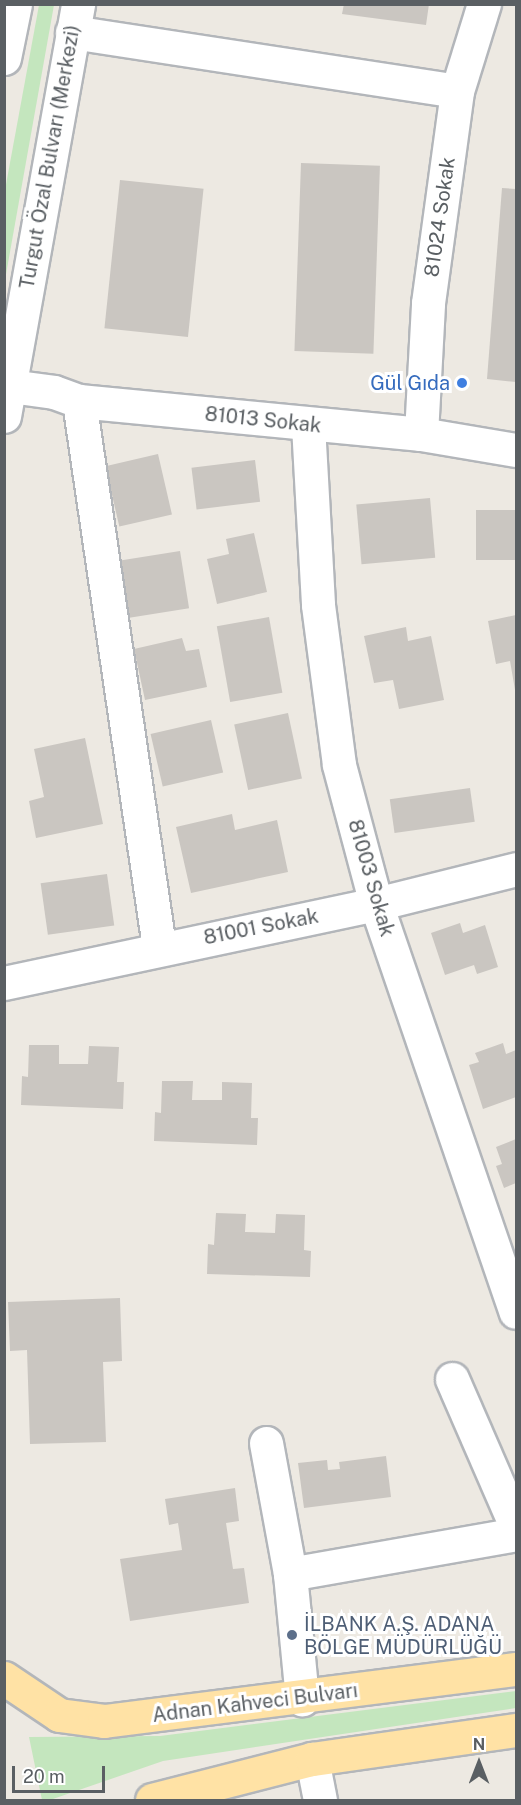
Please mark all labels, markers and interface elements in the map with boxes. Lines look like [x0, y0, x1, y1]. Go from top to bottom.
street label: Turgut Özal Bulvarı (Merkezi) [15, 23, 85, 291]
street label: 81024 Sokak [420, 156, 460, 278]
place label: Gül Gıda [370, 371, 450, 395]
marker: Gül Gıda [455, 376, 469, 390]
street label: 81013 Sokak [204, 402, 322, 438]
street label: 81003 Sokak [343, 817, 399, 939]
street label: 81001 Sokak [202, 904, 320, 950]
place label: İLBANK A.Ş. ADANA BÖLGE MÜDÜRLÜĞÜ [304, 1612, 502, 1659]
marker: İLBANK A.Ş. ADANA BÖLGE MÜDÜRLÜĞÜ [285, 1628, 299, 1642]
street label: Adnan Kahveci Bulvarı [151, 1678, 359, 1728]
north arrow [449, 1733, 509, 1793]
text: N [473, 1735, 485, 1754]
scale bar [15, 1754, 108, 1792]
text: 20 m [23, 1766, 65, 1787]

